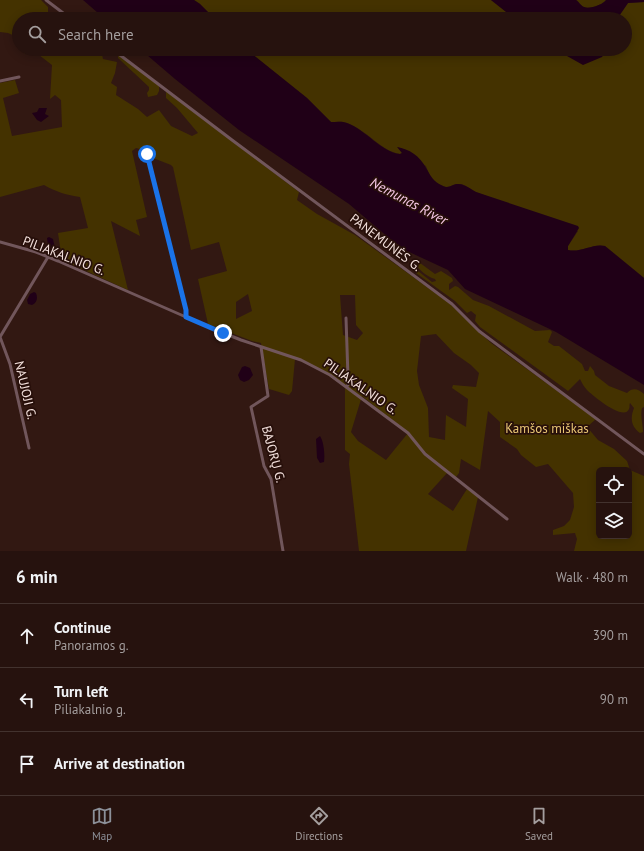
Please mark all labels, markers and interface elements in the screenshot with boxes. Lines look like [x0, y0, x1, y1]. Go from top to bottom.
search box [12, 12, 632, 56]
icon: search [26, 23, 48, 45]
text: Search here [58, 25, 134, 44]
route start [138, 145, 156, 163]
water label: Nemunas River [367, 173, 452, 230]
street label: PANEMUNĖS G. [346, 210, 425, 275]
street label: PILIAKALNIO G. [20, 232, 108, 279]
route end [214, 324, 232, 342]
street label: PILIAKALNIO G. [320, 355, 401, 418]
street label: NAUJOJI G. [11, 359, 41, 421]
park label: Kamšos miškas [505, 420, 589, 437]
street label: BAJORŲ G. [258, 424, 289, 485]
map controls [596, 467, 632, 539]
button: locate [596, 467, 632, 503]
button: layers [596, 503, 632, 539]
text: 6 min [16, 566, 57, 588]
text: Walk · 480 m [556, 569, 628, 586]
text: Continue [54, 618, 111, 637]
icon: ahead [16, 625, 38, 647]
text: 390 m [593, 627, 628, 644]
text: Panoramos g. [54, 637, 128, 654]
text: Turn left [54, 682, 108, 701]
icon: left [16, 689, 38, 711]
text: 90 m [600, 691, 628, 708]
text: Piliakalnio g. [54, 701, 126, 718]
icon: arrive [16, 753, 38, 775]
text: Arrive at destination [54, 754, 185, 773]
tab: Map [91, 805, 113, 843]
tab: Directions [295, 805, 343, 843]
tab: Saved [525, 805, 553, 843]

